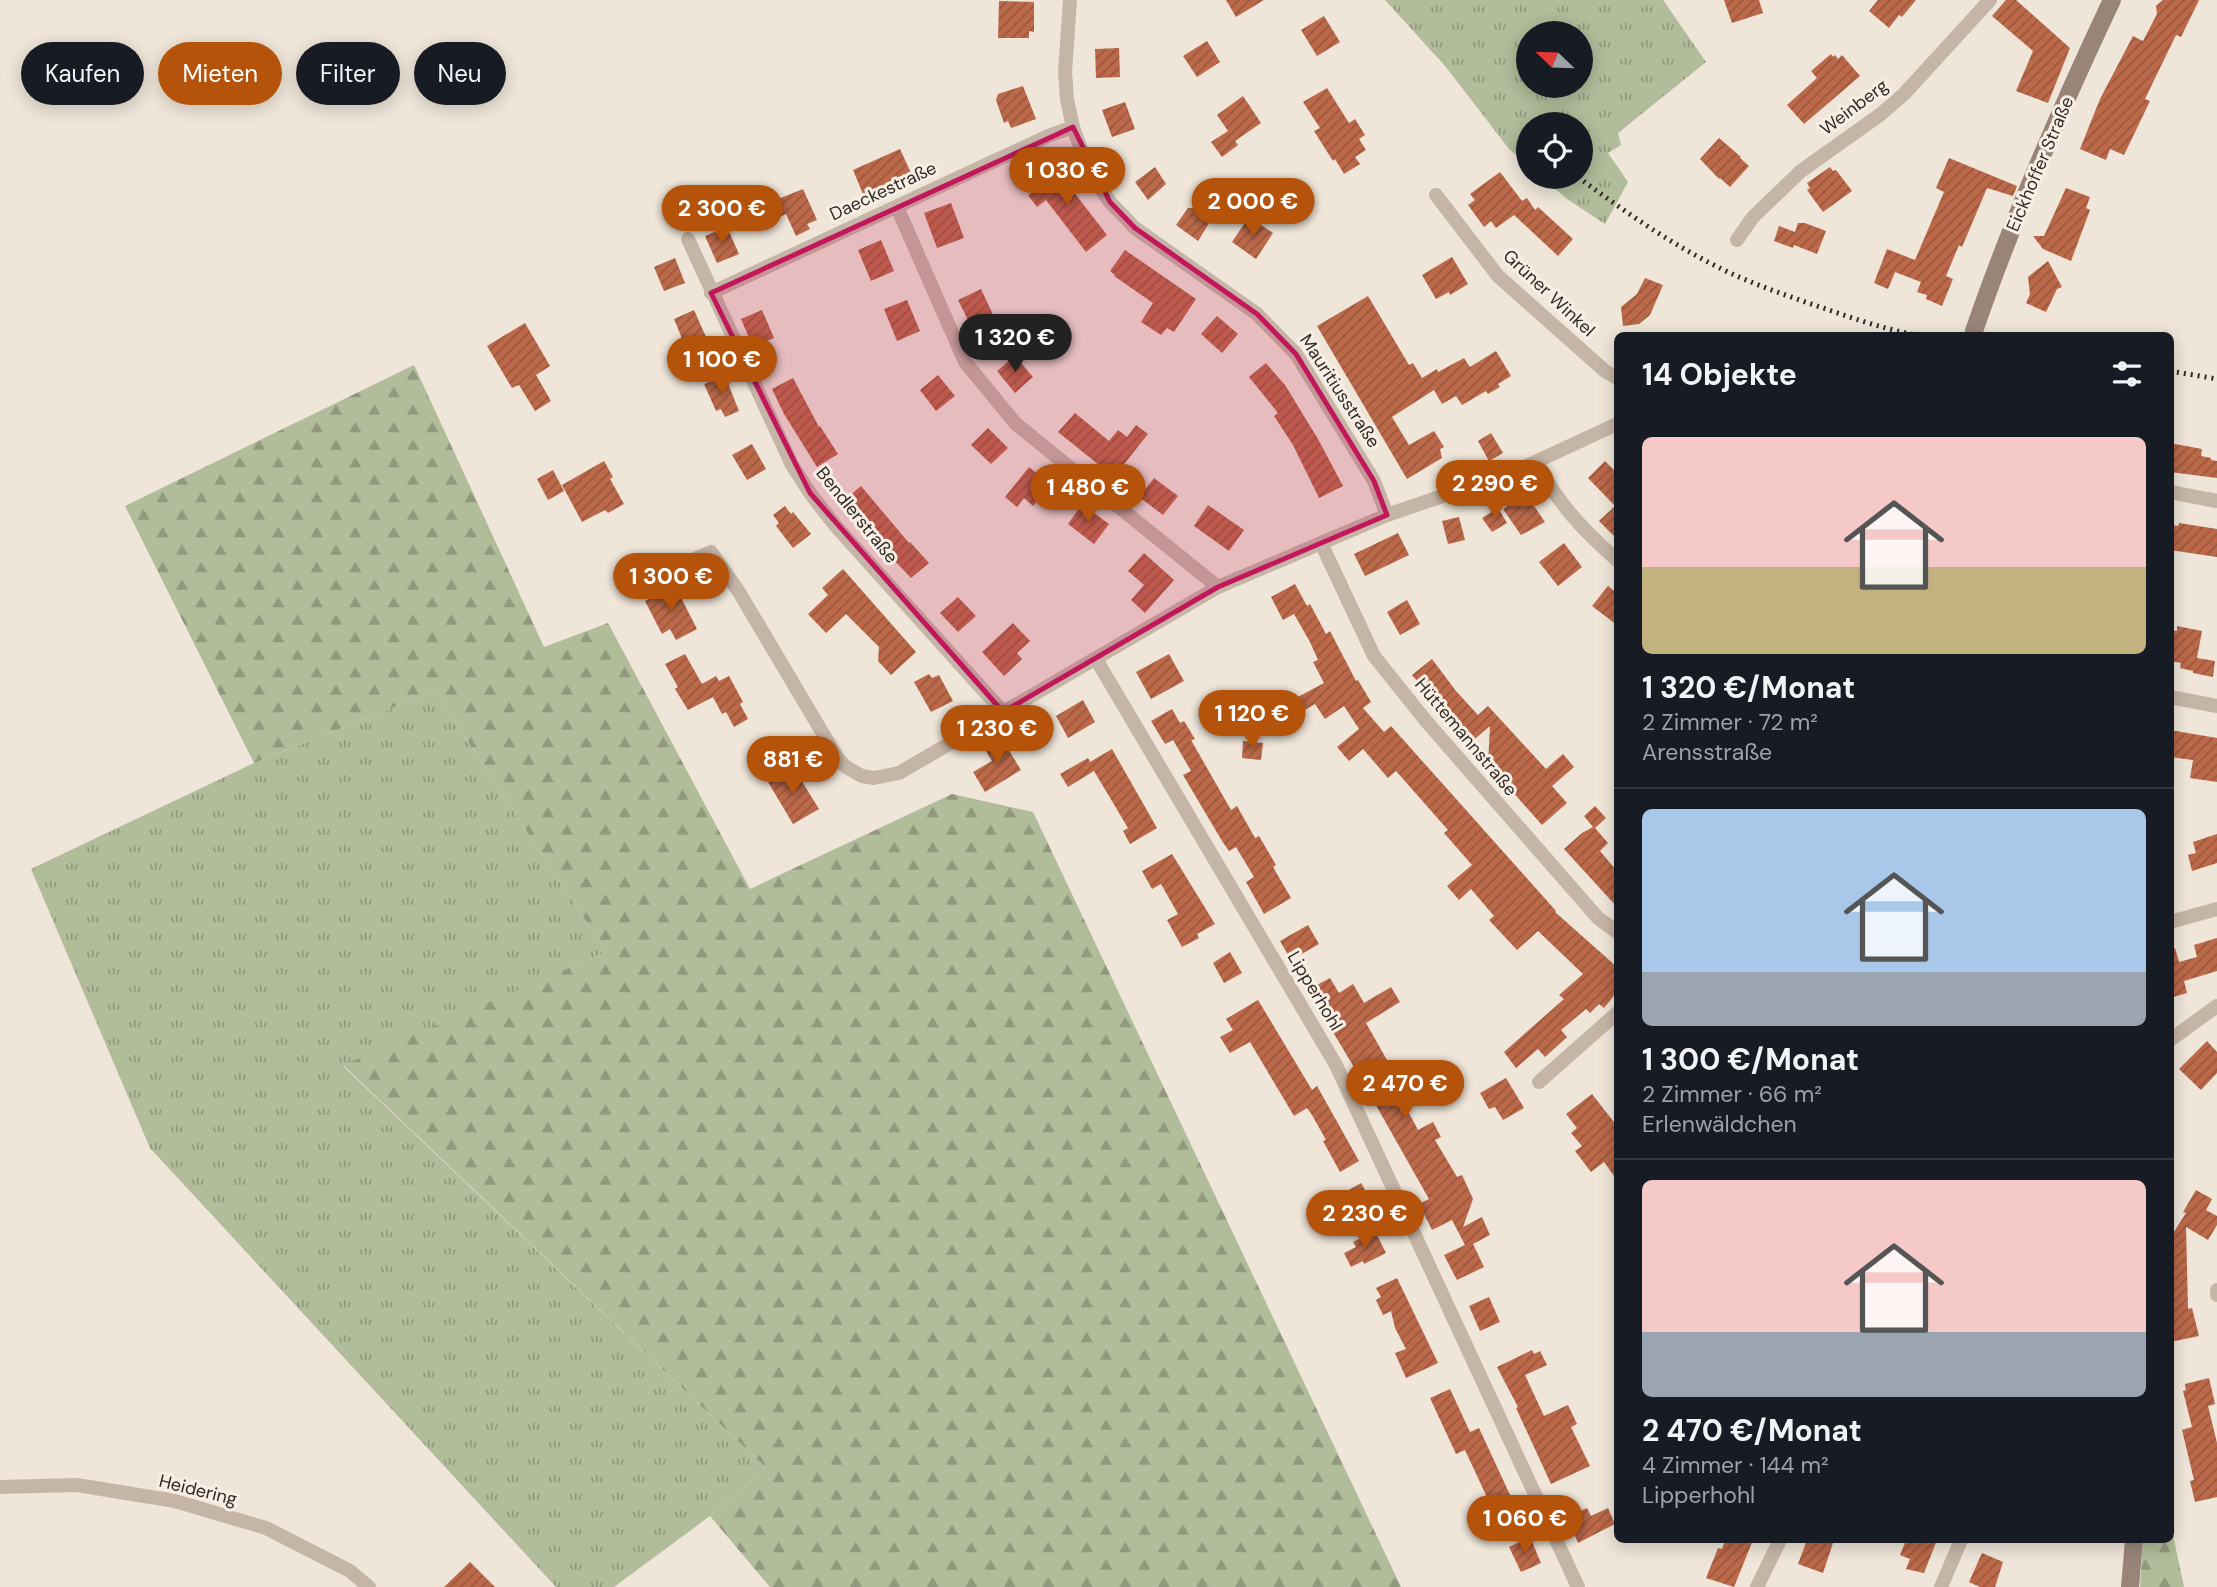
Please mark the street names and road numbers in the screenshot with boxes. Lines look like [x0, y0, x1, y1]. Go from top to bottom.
street label: Weinberg [1815, 74, 1893, 140]
street label: Eickhoffer Straße [2001, 93, 2079, 235]
street label: Daeckestraße [826, 156, 940, 226]
street label: Grüner Winkel [1498, 244, 1600, 342]
street label: Mauritiusstraße [1294, 330, 1386, 452]
street label: Bendlerstraße [811, 462, 903, 568]
street label: Hüttemannstraße [1410, 673, 1522, 801]
street label: Lipperhohl [1282, 947, 1348, 1035]
street label: Heidering [156, 1469, 240, 1511]

